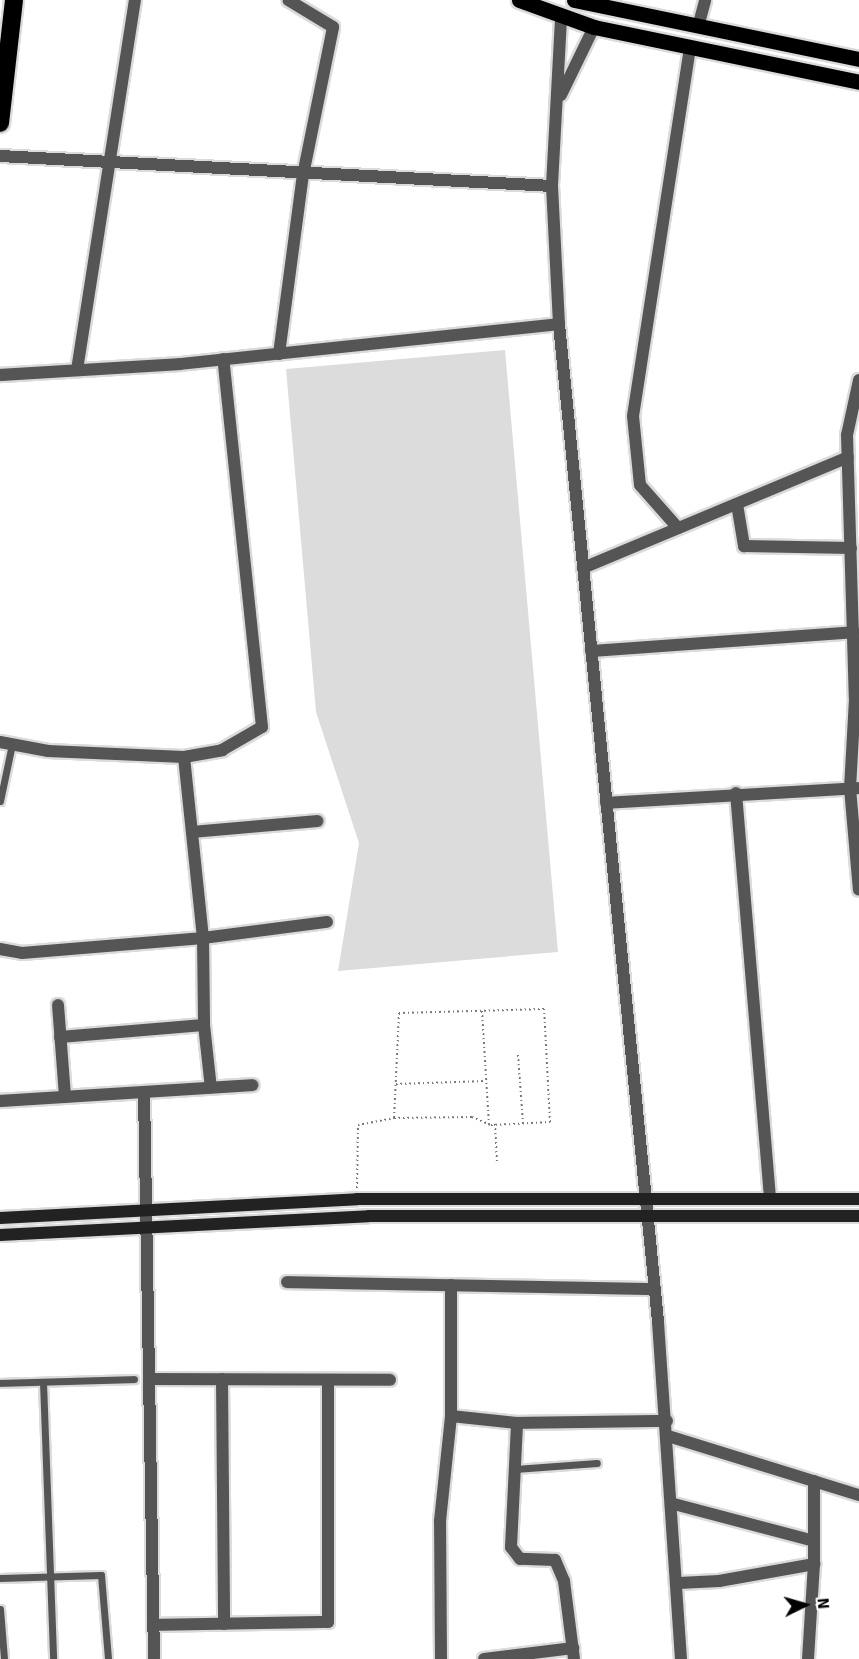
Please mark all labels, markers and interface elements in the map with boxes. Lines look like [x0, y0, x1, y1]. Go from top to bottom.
north arrow [775, 1575, 835, 1635]
text: N [812, 1597, 833, 1610]

